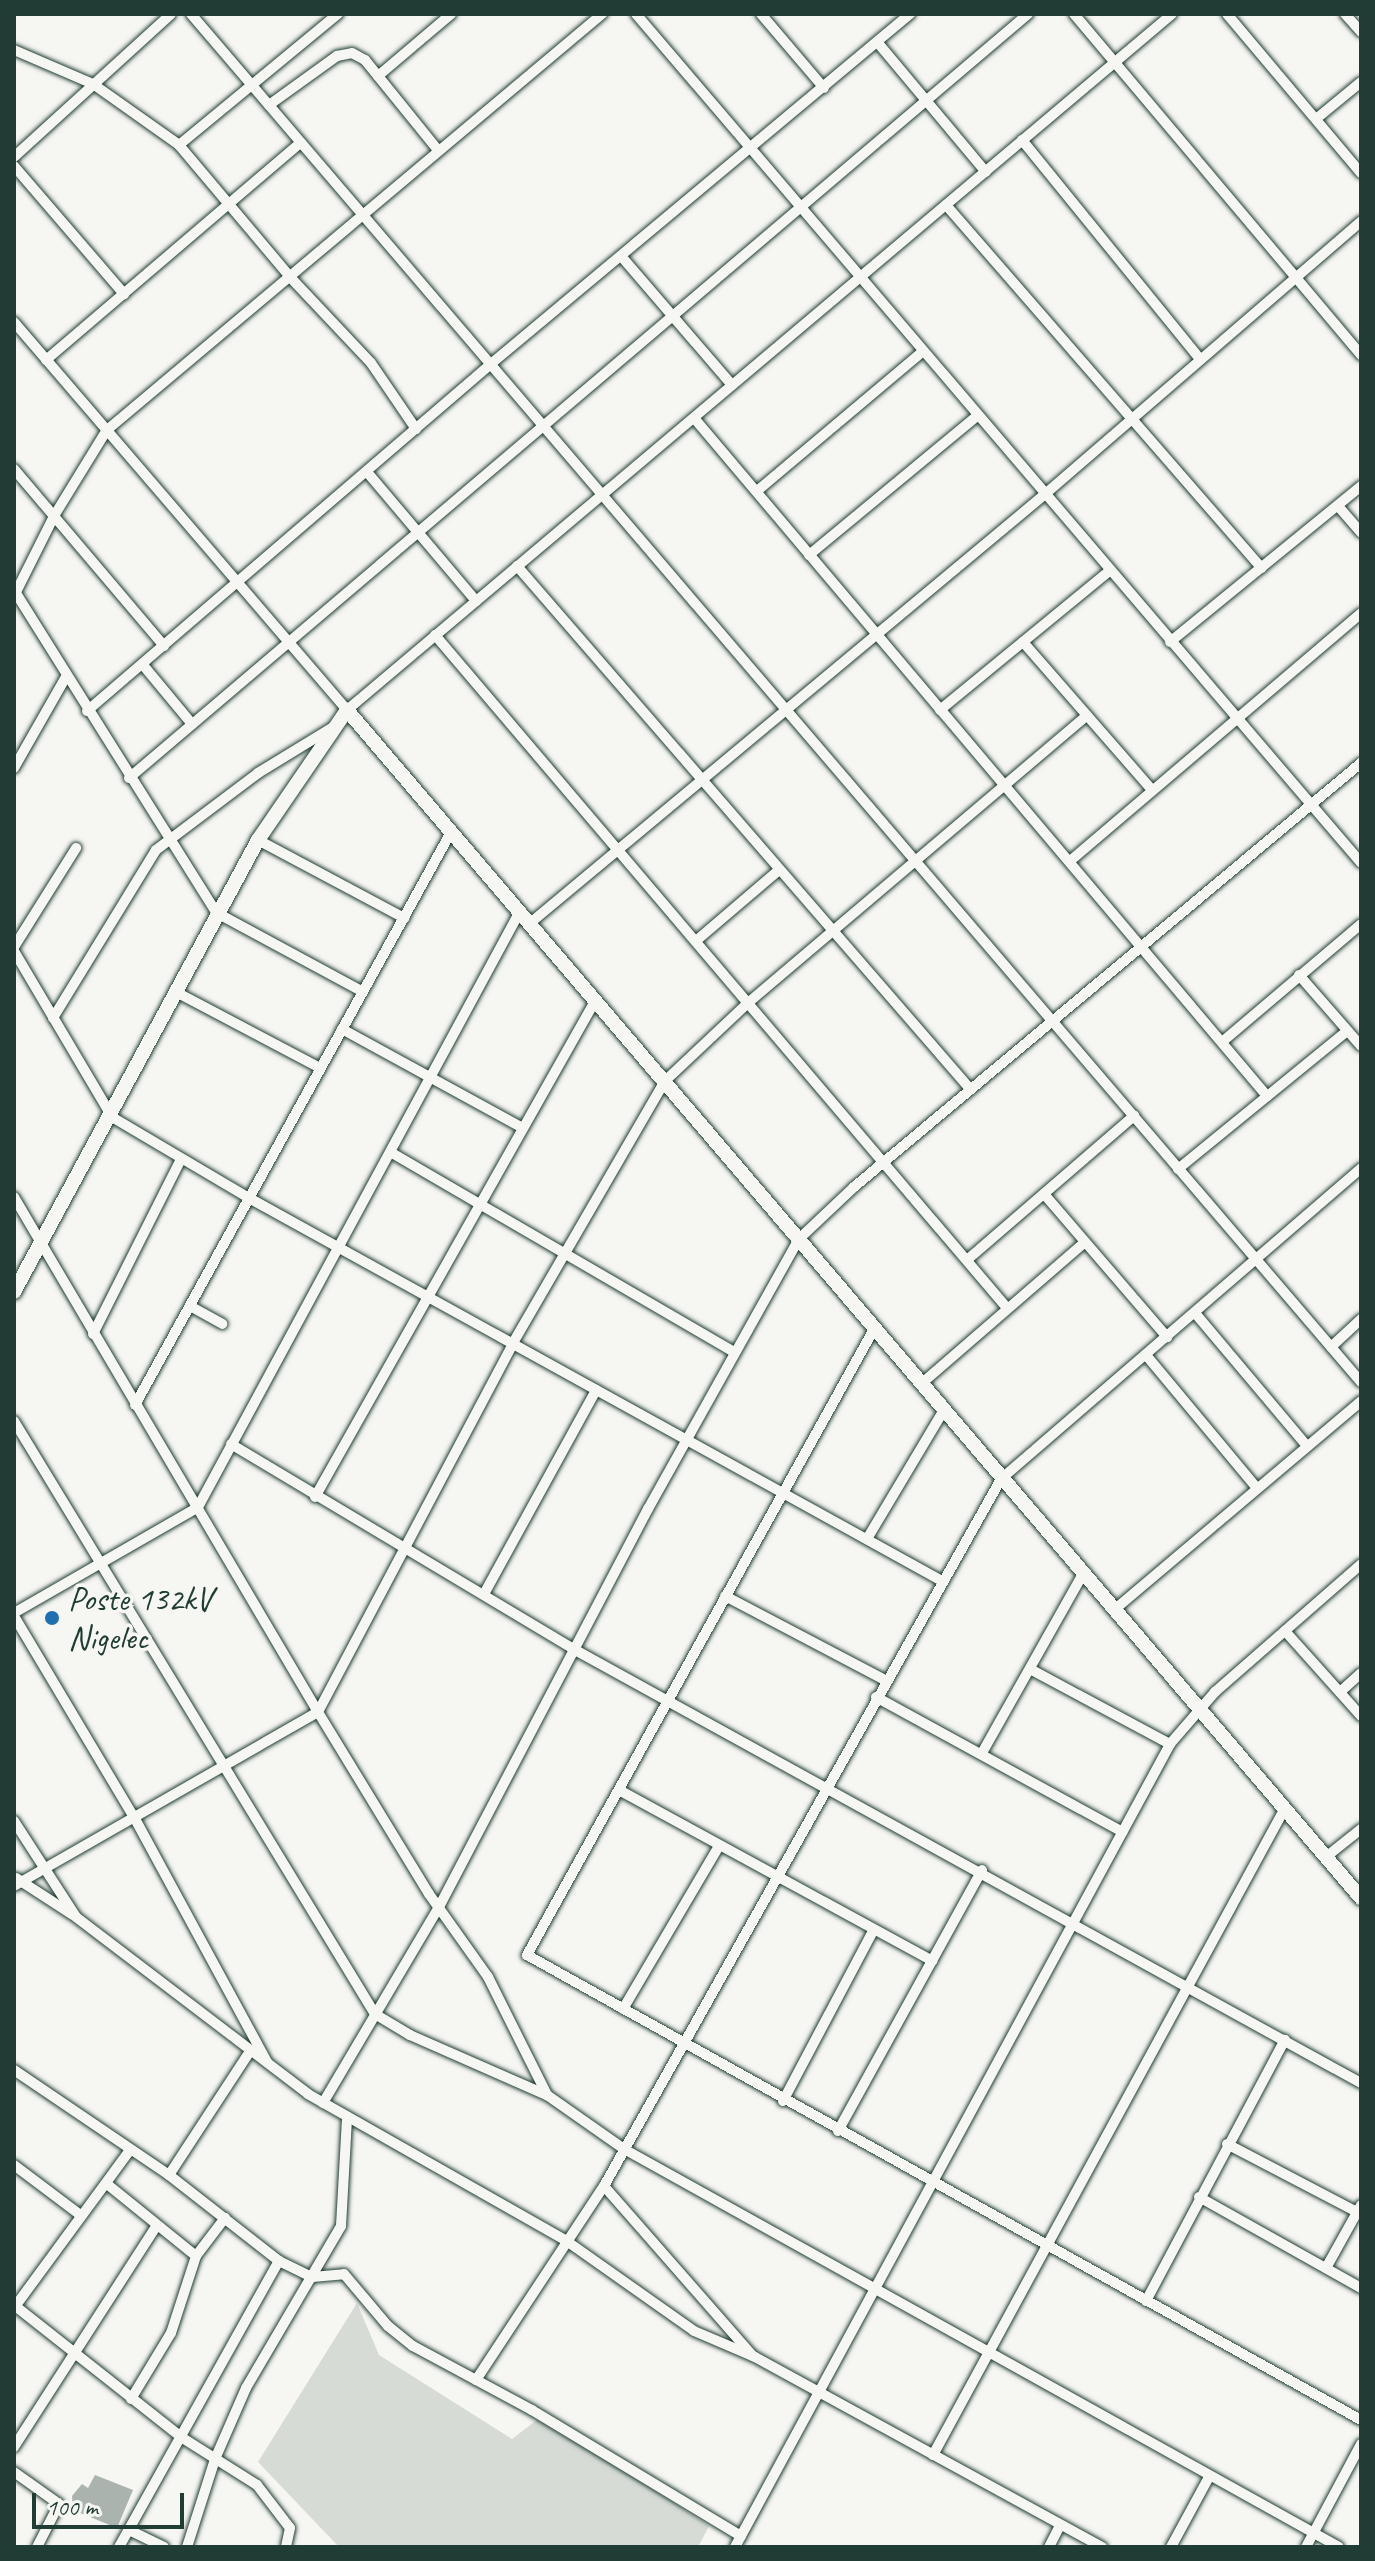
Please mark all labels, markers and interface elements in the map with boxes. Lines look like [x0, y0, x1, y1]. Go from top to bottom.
place label: Poste 132kV Nigelec [68, 1578, 212, 1658]
marker: Poste 132kV Nigelec [43, 1609, 61, 1627]
scale bar [36, 2477, 188, 2527]
text: 100 m [46, 2492, 98, 2522]

